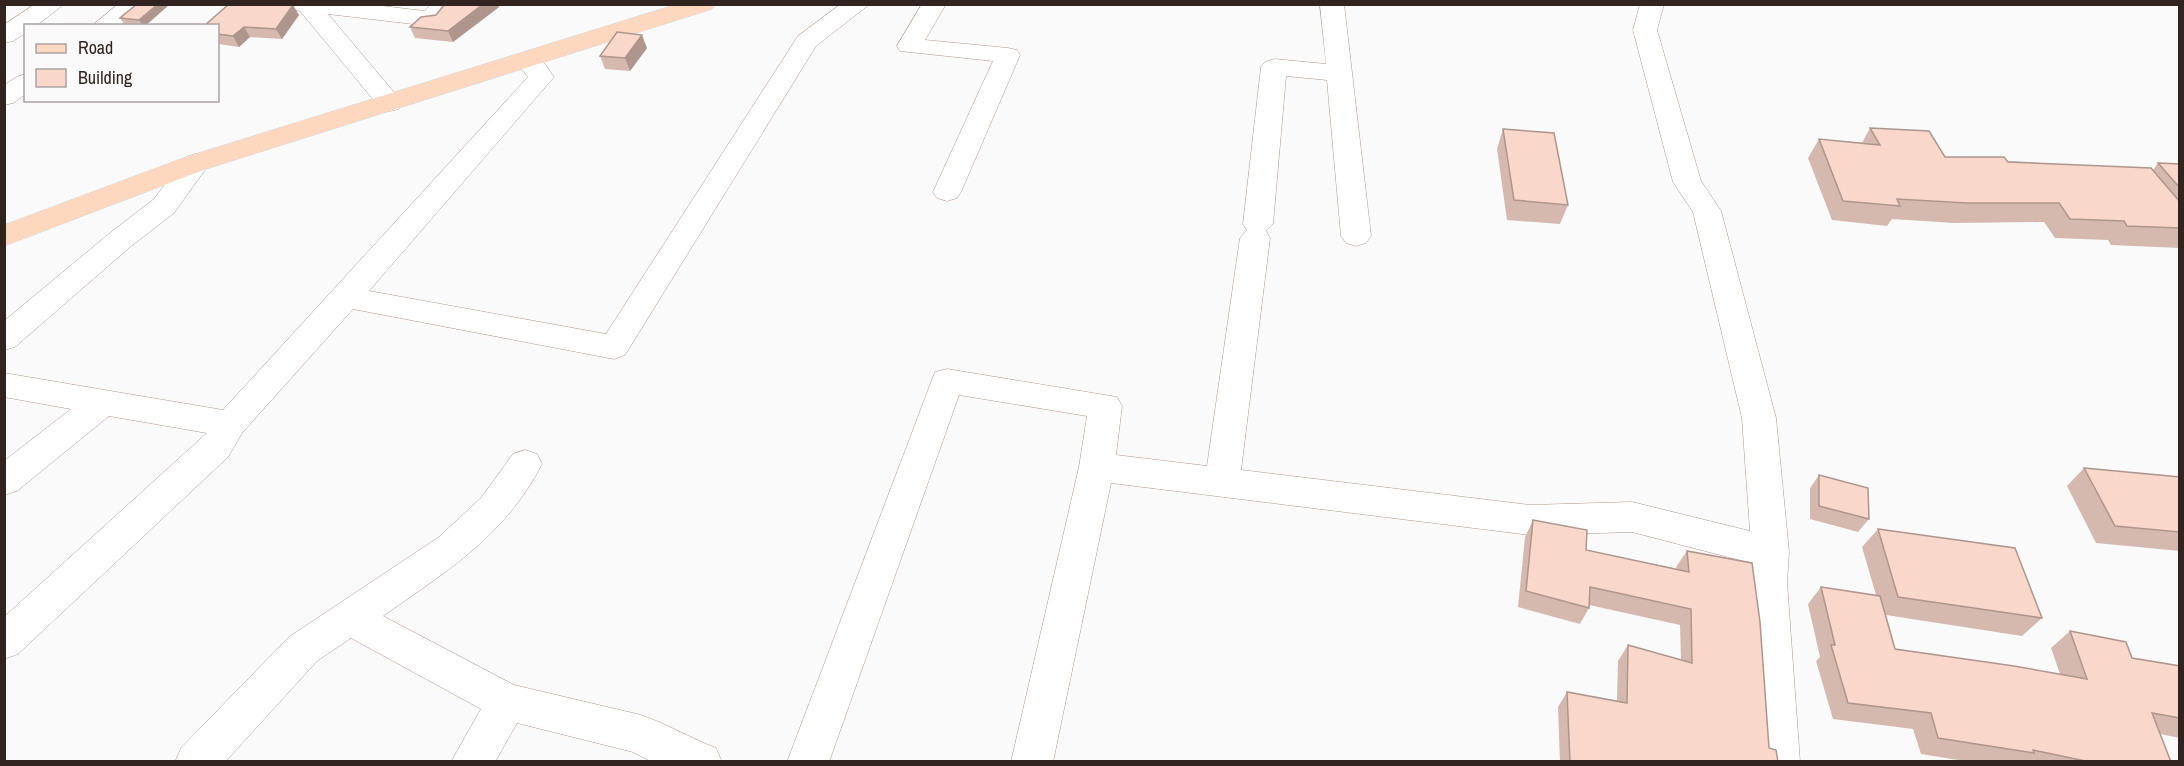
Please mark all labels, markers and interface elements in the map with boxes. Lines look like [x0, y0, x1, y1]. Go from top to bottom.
legend [24, 24, 219, 102]
text: Road [78, 35, 113, 60]
text: Building [78, 65, 133, 90]

